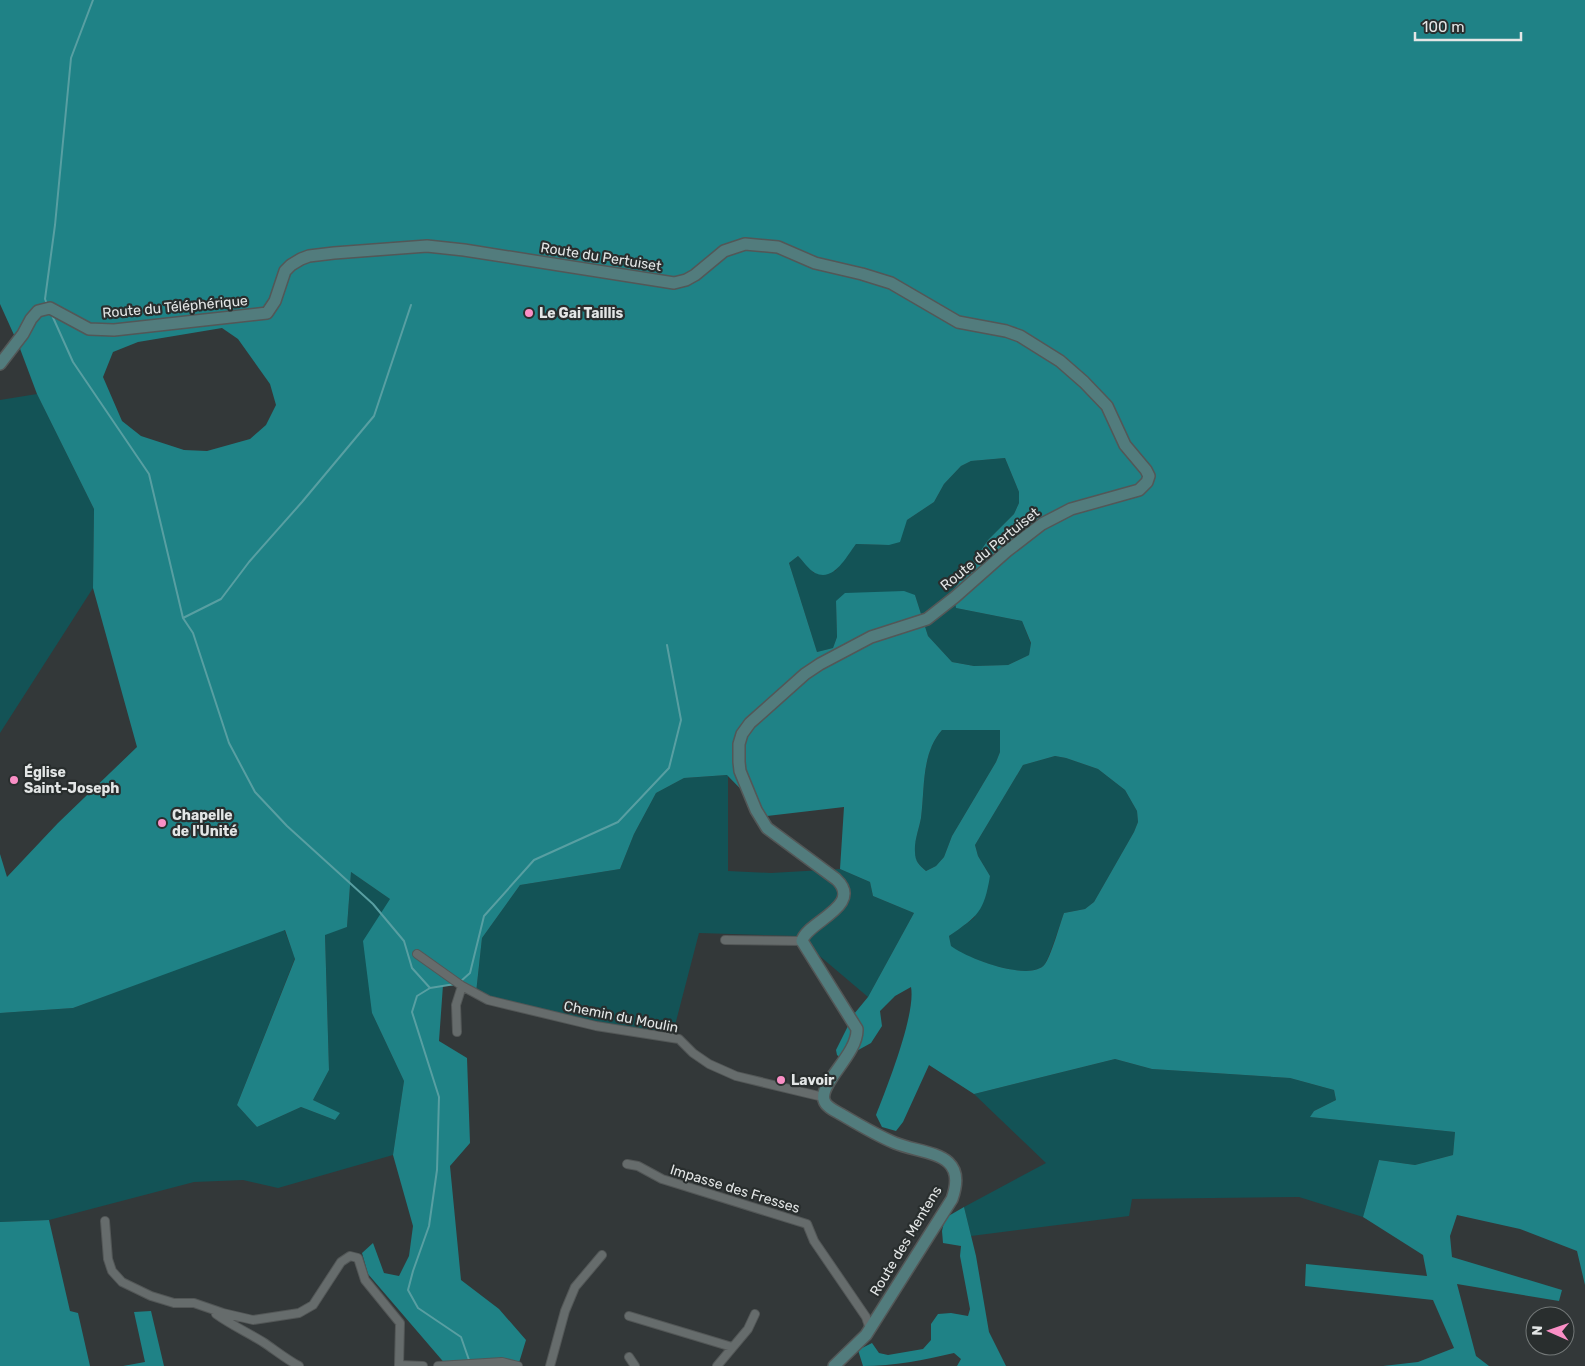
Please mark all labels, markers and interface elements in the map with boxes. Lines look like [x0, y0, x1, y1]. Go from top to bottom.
scale bar [1415, 10, 1521, 42]
text: 100 m [1422, 18, 1464, 36]
street label: Route du Pertuiset [539, 239, 663, 275]
street label: Route du Téléphérique [102, 292, 249, 322]
place label: Le Gai Taillis [539, 305, 623, 322]
marker: Le Gai Taillis [523, 307, 535, 319]
street label: Route du Pertuiset [937, 504, 1043, 594]
place label: Église Saint-Joseph [24, 763, 119, 797]
marker: Église Saint-Joseph [8, 774, 20, 786]
place label: Chapelle de l'Unité [172, 807, 238, 840]
marker: Chapelle de l'Unité [156, 817, 168, 829]
street label: Chemin du Moulin [562, 998, 680, 1036]
place label: Lavoir [791, 1072, 835, 1089]
marker: Lavoir [775, 1074, 787, 1086]
street label: Impasse des Fresses [668, 1161, 802, 1217]
street label: Route des Mentens [866, 1183, 946, 1299]
north arrow [1525, 1306, 1575, 1356]
text: N [1529, 1325, 1546, 1336]

